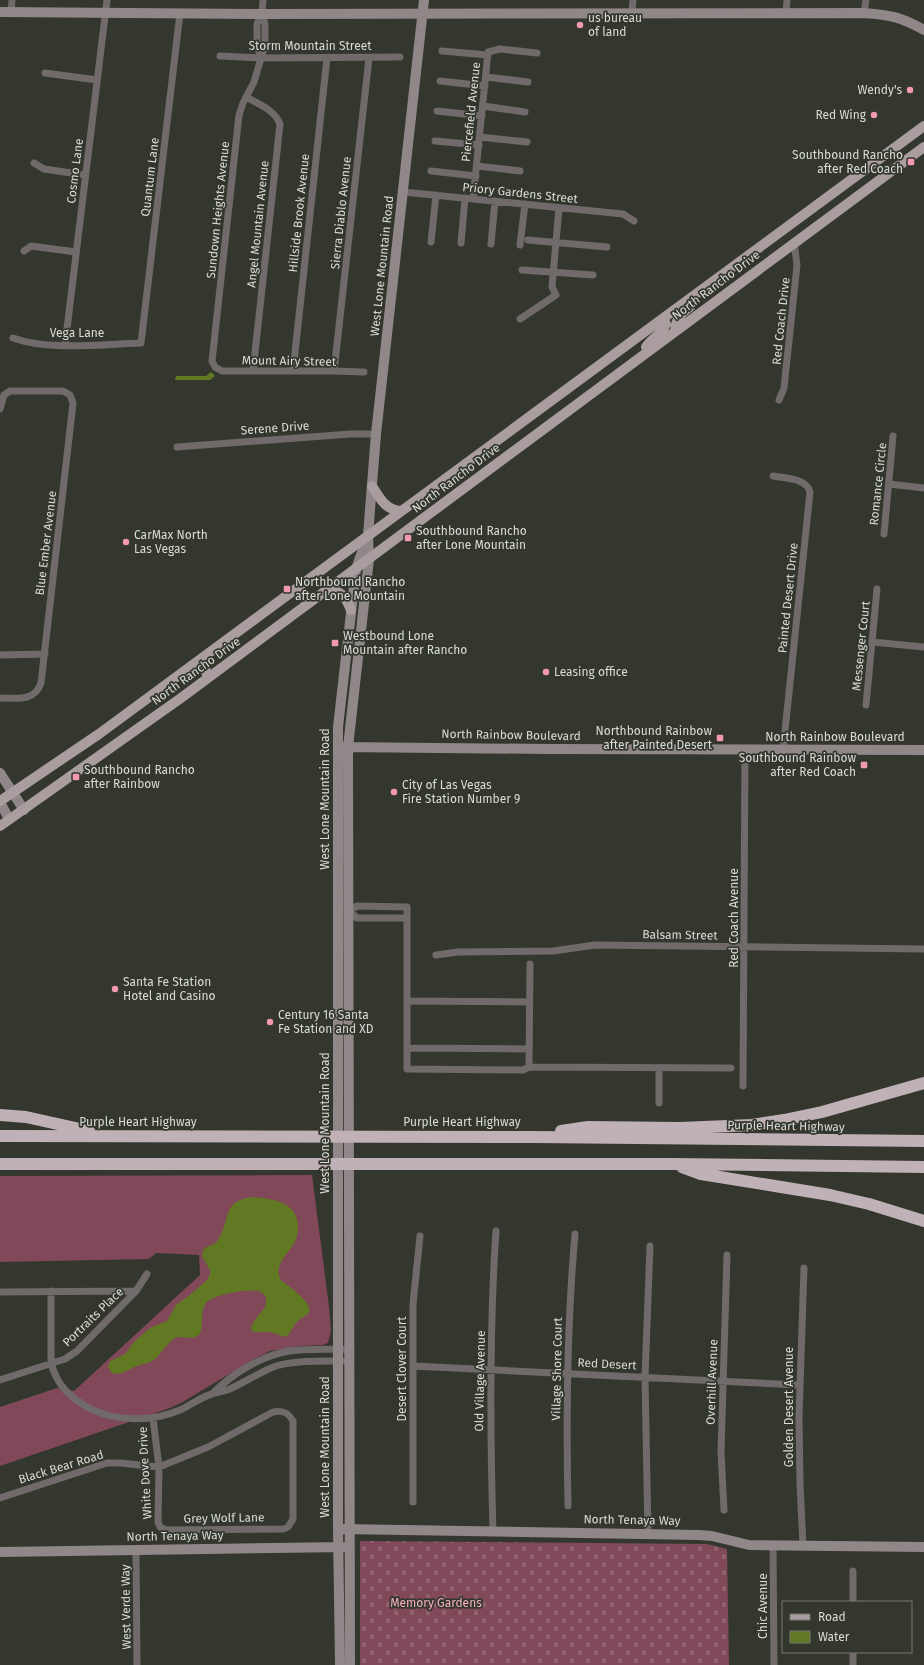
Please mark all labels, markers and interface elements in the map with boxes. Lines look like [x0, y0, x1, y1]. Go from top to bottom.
place label: us bureau of land [588, 11, 642, 39]
marker: us bureau of land [575, 20, 585, 30]
street label: Storm Mountain Street [248, 39, 372, 53]
street label: Piercefield Avenue [459, 61, 483, 163]
place label: Wendy's [857, 83, 902, 97]
marker: Wendy's [905, 85, 915, 95]
place label: Red Wing [815, 108, 867, 122]
marker: Red Wing [869, 110, 879, 120]
street label: Quantum Lane [138, 137, 162, 217]
street label: Cosmo Lane [64, 138, 86, 204]
street label: Sundown Heights Avenue [204, 141, 232, 279]
place label: Southbound Rancho after Red Coach [792, 148, 903, 176]
street label: Hillside Brook Avenue [286, 153, 312, 273]
street label: Sierra Diablo Avenue [328, 156, 354, 270]
marker: Southbound Rancho after Red Coach [906, 157, 916, 167]
street label: Angel Mountain Avenue [244, 160, 272, 288]
street label: Priory Gardens Street [462, 180, 579, 206]
street label: West Lone Mountain Road [368, 195, 396, 337]
street label: North Rancho Drive [669, 247, 763, 323]
street label: Red Coach Drive [769, 277, 793, 365]
street label: Vega Lane [50, 326, 104, 340]
street label: Mount Airy Street [242, 353, 337, 369]
street label: Serene Drive [240, 419, 310, 437]
street label: North Rancho Drive [409, 440, 503, 516]
street label: Romance Circle [867, 442, 889, 526]
street label: Blue Ember Avenue [33, 490, 59, 596]
place label: Southbound Rancho after Lone Mountain [416, 524, 527, 552]
place label: CarMax North Las Vegas [134, 528, 208, 556]
marker: Southbound Rancho after Lone Mountain [403, 533, 413, 543]
marker: CarMax North Las Vegas [121, 537, 131, 547]
street label: Painted Desert Drive [775, 542, 801, 654]
place label: Northbound Rancho after Lone Mountain [295, 575, 405, 603]
marker: Northbound Rancho after Lone Mountain [282, 584, 292, 594]
street label: Messenger Court [849, 600, 873, 692]
place label: Westbound Lone Mountain after Rancho [343, 629, 467, 657]
street label: North Rancho Drive [149, 634, 243, 708]
marker: Westbound Lone Mountain after Rancho [330, 638, 340, 648]
place label: Leasing office [554, 665, 628, 679]
marker: Leasing office [541, 667, 551, 677]
place label: Northbound Rainbow after Painted Desert [595, 724, 713, 752]
street label: North Rainbow Boulevard [441, 727, 581, 743]
street label: West Lone Mountain Road [318, 728, 332, 870]
street label: North Rainbow Boulevard [765, 730, 905, 744]
marker: Northbound Rainbow after Painted Desert [715, 733, 725, 743]
place label: Southbound Rainbow after Red Coach [739, 751, 856, 779]
marker: Southbound Rainbow after Red Coach [859, 760, 869, 770]
place label: Southbound Rancho after Rainbow [84, 763, 195, 791]
marker: Southbound Rancho after Rainbow [71, 772, 81, 782]
place label: City of Las Vegas Fire Station Number 9 [402, 778, 520, 806]
marker: City of Las Vegas Fire Station Number 9 [389, 787, 399, 797]
street label: Red Coach Avenue [727, 868, 741, 968]
street label: Balsam Street [642, 927, 718, 943]
place label: Santa Fe Station Hotel and Casino [123, 975, 216, 1003]
marker: Santa Fe Station Hotel and Casino [110, 984, 120, 994]
place label: Century 16 Santa Fe Station and XD [278, 1008, 374, 1036]
marker: Century 16 Santa Fe Station and XD [265, 1017, 275, 1027]
street label: West Lone Mountain Road [318, 1052, 332, 1194]
street label: Purple Heart Highway [79, 1115, 197, 1129]
street label: Purple Heart Highway [403, 1115, 521, 1129]
street label: Purple Heart Highway [727, 1118, 845, 1134]
street label: Portraits Place [60, 1285, 126, 1349]
street label: Desert Clover Court [395, 1316, 409, 1422]
street label: Village Shore Court [549, 1317, 565, 1421]
street label: Old Village Avenue [472, 1330, 488, 1432]
street label: Overhill Avenue [704, 1339, 720, 1425]
street label: Golden Desert Avenue [782, 1347, 796, 1467]
street label: Red Desert [577, 1355, 638, 1373]
street label: West Lone Mountain Road [318, 1376, 332, 1518]
street label: White Dove Drive [136, 1426, 154, 1520]
street label: Black Bear Road [17, 1447, 105, 1487]
street label: Grey Wolf Lane [183, 1510, 265, 1526]
street label: North Tenaya Way [583, 1512, 681, 1528]
street label: North Tenaya Way [126, 1528, 224, 1544]
street label: West Verde Way [118, 1564, 134, 1650]
street label: Chic Avenue [756, 1573, 770, 1639]
park label: Memory Gardens [390, 1596, 482, 1610]
legend [782, 1601, 912, 1653]
text: Road [818, 1610, 846, 1624]
text: Water [818, 1630, 850, 1644]

